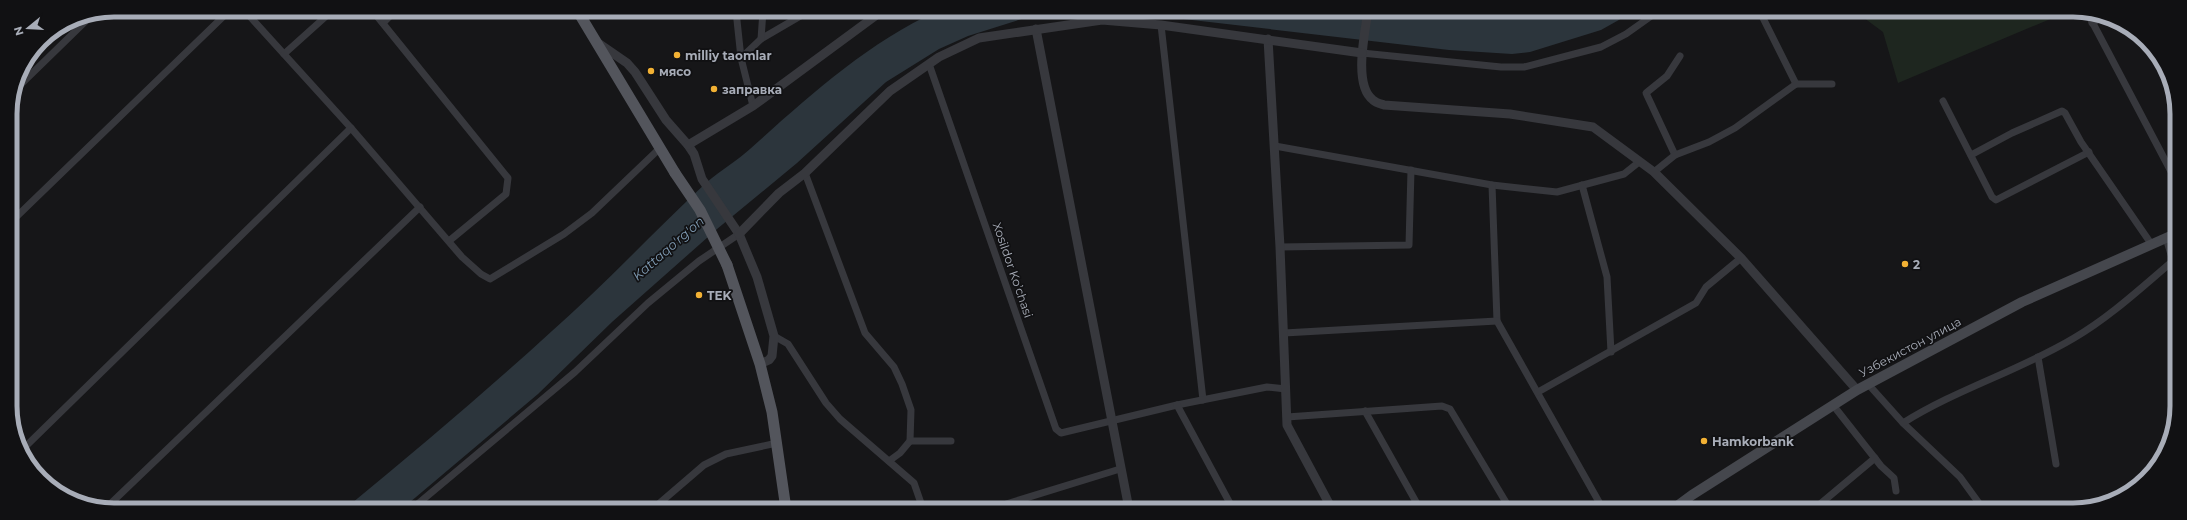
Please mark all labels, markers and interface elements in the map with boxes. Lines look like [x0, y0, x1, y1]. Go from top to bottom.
north arrow [8, 8, 48, 48]
text: N [10, 25, 27, 37]
place label: milliy taomlar [685, 48, 772, 63]
marker: milliy taomlar [672, 50, 682, 60]
place label: мясо [659, 64, 691, 79]
marker: мясо [646, 66, 656, 76]
place label: заправка [722, 82, 782, 97]
marker: заправка [709, 84, 719, 94]
water label: Kattaqo'rg'on [629, 213, 707, 283]
street label: Xosildor Ko’chasi [990, 220, 1036, 320]
place label: 2 [1913, 257, 1920, 272]
marker: 2 [1900, 259, 1910, 269]
place label: TEK [707, 288, 732, 303]
marker: TEK [694, 290, 704, 300]
street label: Узбекистон улица [1856, 314, 1964, 380]
place label: Hamkorbank [1712, 434, 1794, 449]
marker: Hamkorbank [1699, 436, 1709, 446]

